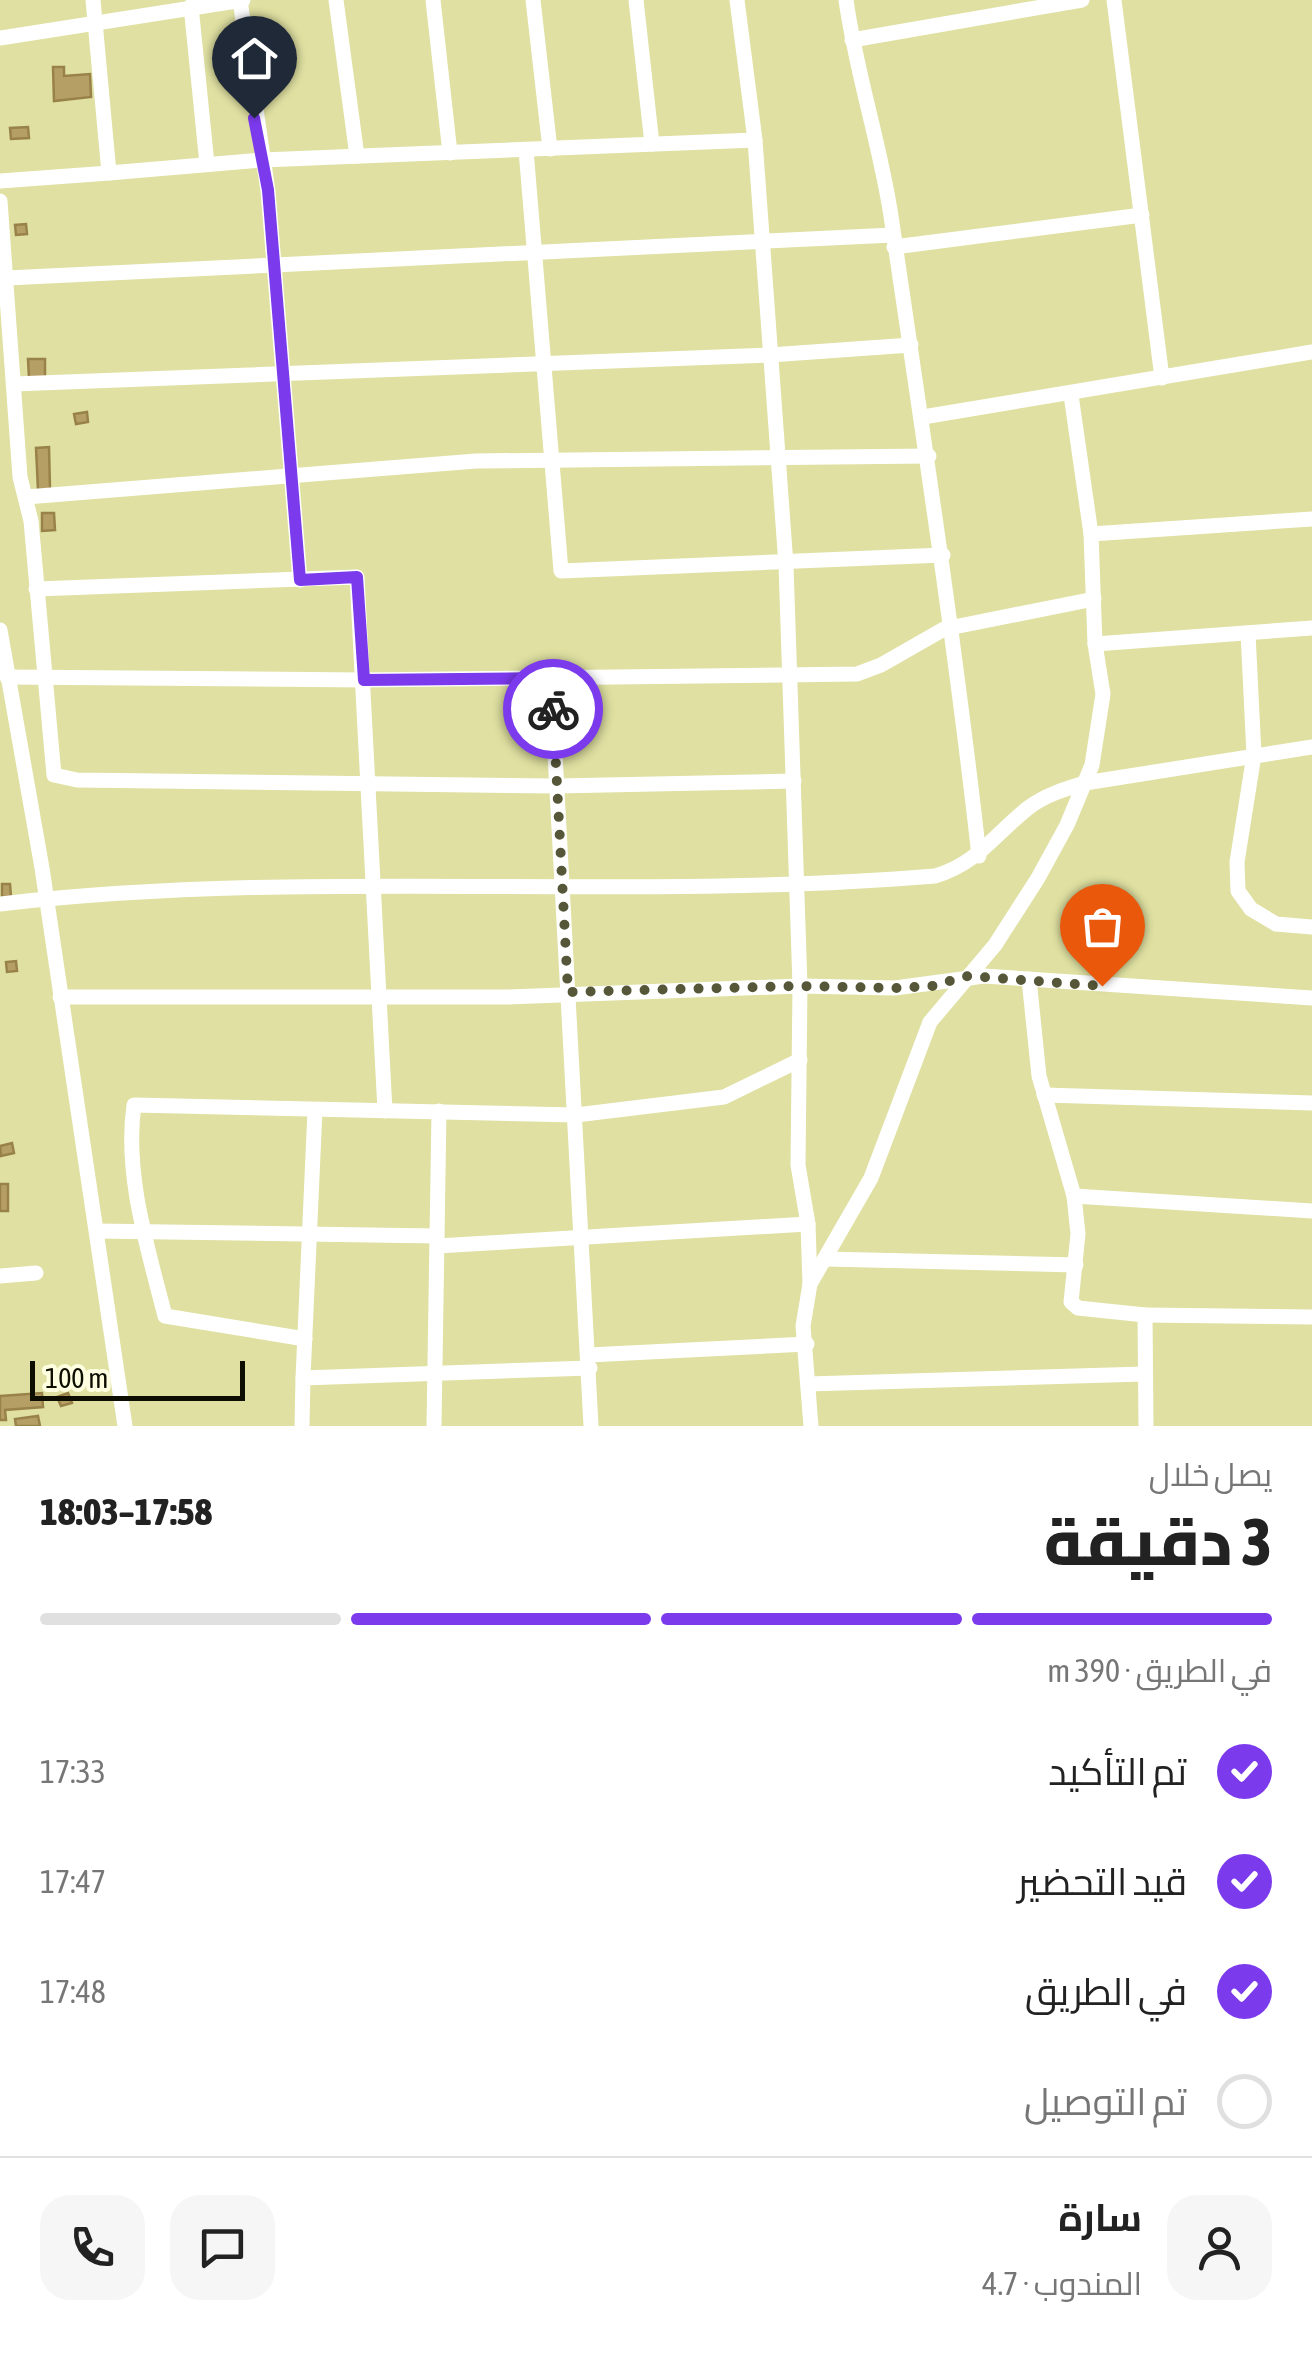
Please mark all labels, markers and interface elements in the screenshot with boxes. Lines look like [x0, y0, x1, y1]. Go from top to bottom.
pin [212, 16, 297, 119]
icon: home [227, 31, 282, 86]
courier [503, 659, 603, 759]
icon: bike [526, 682, 581, 737]
pin [1060, 884, 1145, 987]
icon: bag [1075, 899, 1130, 954]
scale bar [30, 1356, 245, 1400]
text: 100 m [45, 1362, 108, 1394]
text: يصل خلال [1149, 1456, 1272, 1493]
text: 17:58–18:03 [40, 1490, 212, 1533]
text: 3 دقيقة [1044, 1504, 1272, 1579]
text: في الطريق · 390 m [1047, 1652, 1272, 1689]
icon: check [1217, 1744, 1272, 1799]
text: تم التأكيد [1048, 1750, 1187, 1793]
text: 17:33 [40, 1753, 106, 1790]
icon: check [1217, 1854, 1272, 1909]
text: قيد التحضير [1017, 1860, 1187, 1903]
text: 17:47 [40, 1863, 106, 1900]
icon: check [1217, 1964, 1272, 2019]
text: في الطريق [1025, 1970, 1187, 2013]
text: 17:48 [40, 1973, 106, 2010]
text: تم التوصيل [1024, 2080, 1187, 2123]
button: phone [40, 2195, 145, 2300]
button: chat [170, 2195, 275, 2300]
button: person [1167, 2195, 1272, 2300]
text: سارة [1059, 2196, 1142, 2239]
text: المندوب · 4.7 [982, 2265, 1142, 2302]

